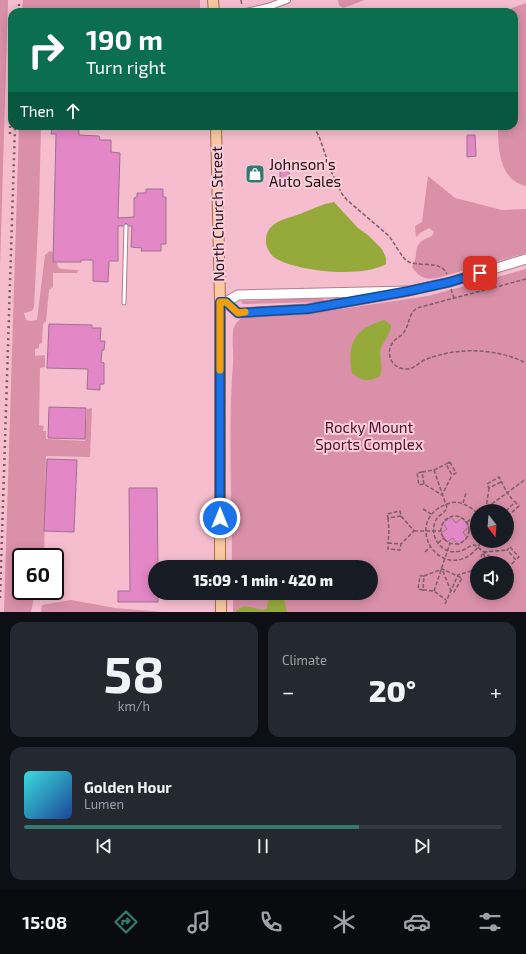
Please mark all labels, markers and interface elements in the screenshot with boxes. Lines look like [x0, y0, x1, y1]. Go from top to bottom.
text: 190 m [86, 22, 163, 56]
icon: right [20, 24, 72, 76]
text: Turn right [86, 56, 166, 78]
icon: ahead [62, 100, 84, 122]
text: Then [20, 102, 54, 120]
street label: North Church Street [207, 146, 227, 282]
place label: Johnson's Auto Sales [269, 155, 341, 190]
shop icon: Johnson's Auto Sales [244, 163, 266, 185]
pin [463, 256, 497, 290]
icon: arrive [469, 262, 491, 284]
park label: Rocky Mount Sports Complex [315, 418, 423, 453]
position arrow [199, 497, 241, 539]
north arrow [470, 504, 514, 548]
map controls [470, 504, 514, 600]
speed limit sign: 60 [12, 548, 64, 600]
button: sound [470, 556, 514, 600]
text: 15:09 · 1 min · 420 m [193, 571, 333, 589]
text: 58 [103, 641, 165, 703]
text: Climate [282, 652, 327, 668]
text: 20° [369, 672, 416, 708]
text: − [282, 678, 295, 704]
text: + [490, 678, 502, 704]
text: km/h [118, 698, 150, 714]
text: Golden Hour [84, 778, 172, 796]
text: Lumen [84, 796, 124, 812]
icon: previous [93, 835, 115, 857]
icon: pause [252, 835, 274, 857]
icon: next [411, 835, 433, 857]
icon: directions [112, 908, 140, 936]
icon: music [185, 908, 213, 936]
icon: phone [257, 908, 285, 936]
icon: climate [330, 908, 358, 936]
icon: car [403, 908, 431, 936]
icon: filters [476, 908, 504, 936]
text: 15:08 [22, 911, 67, 933]

